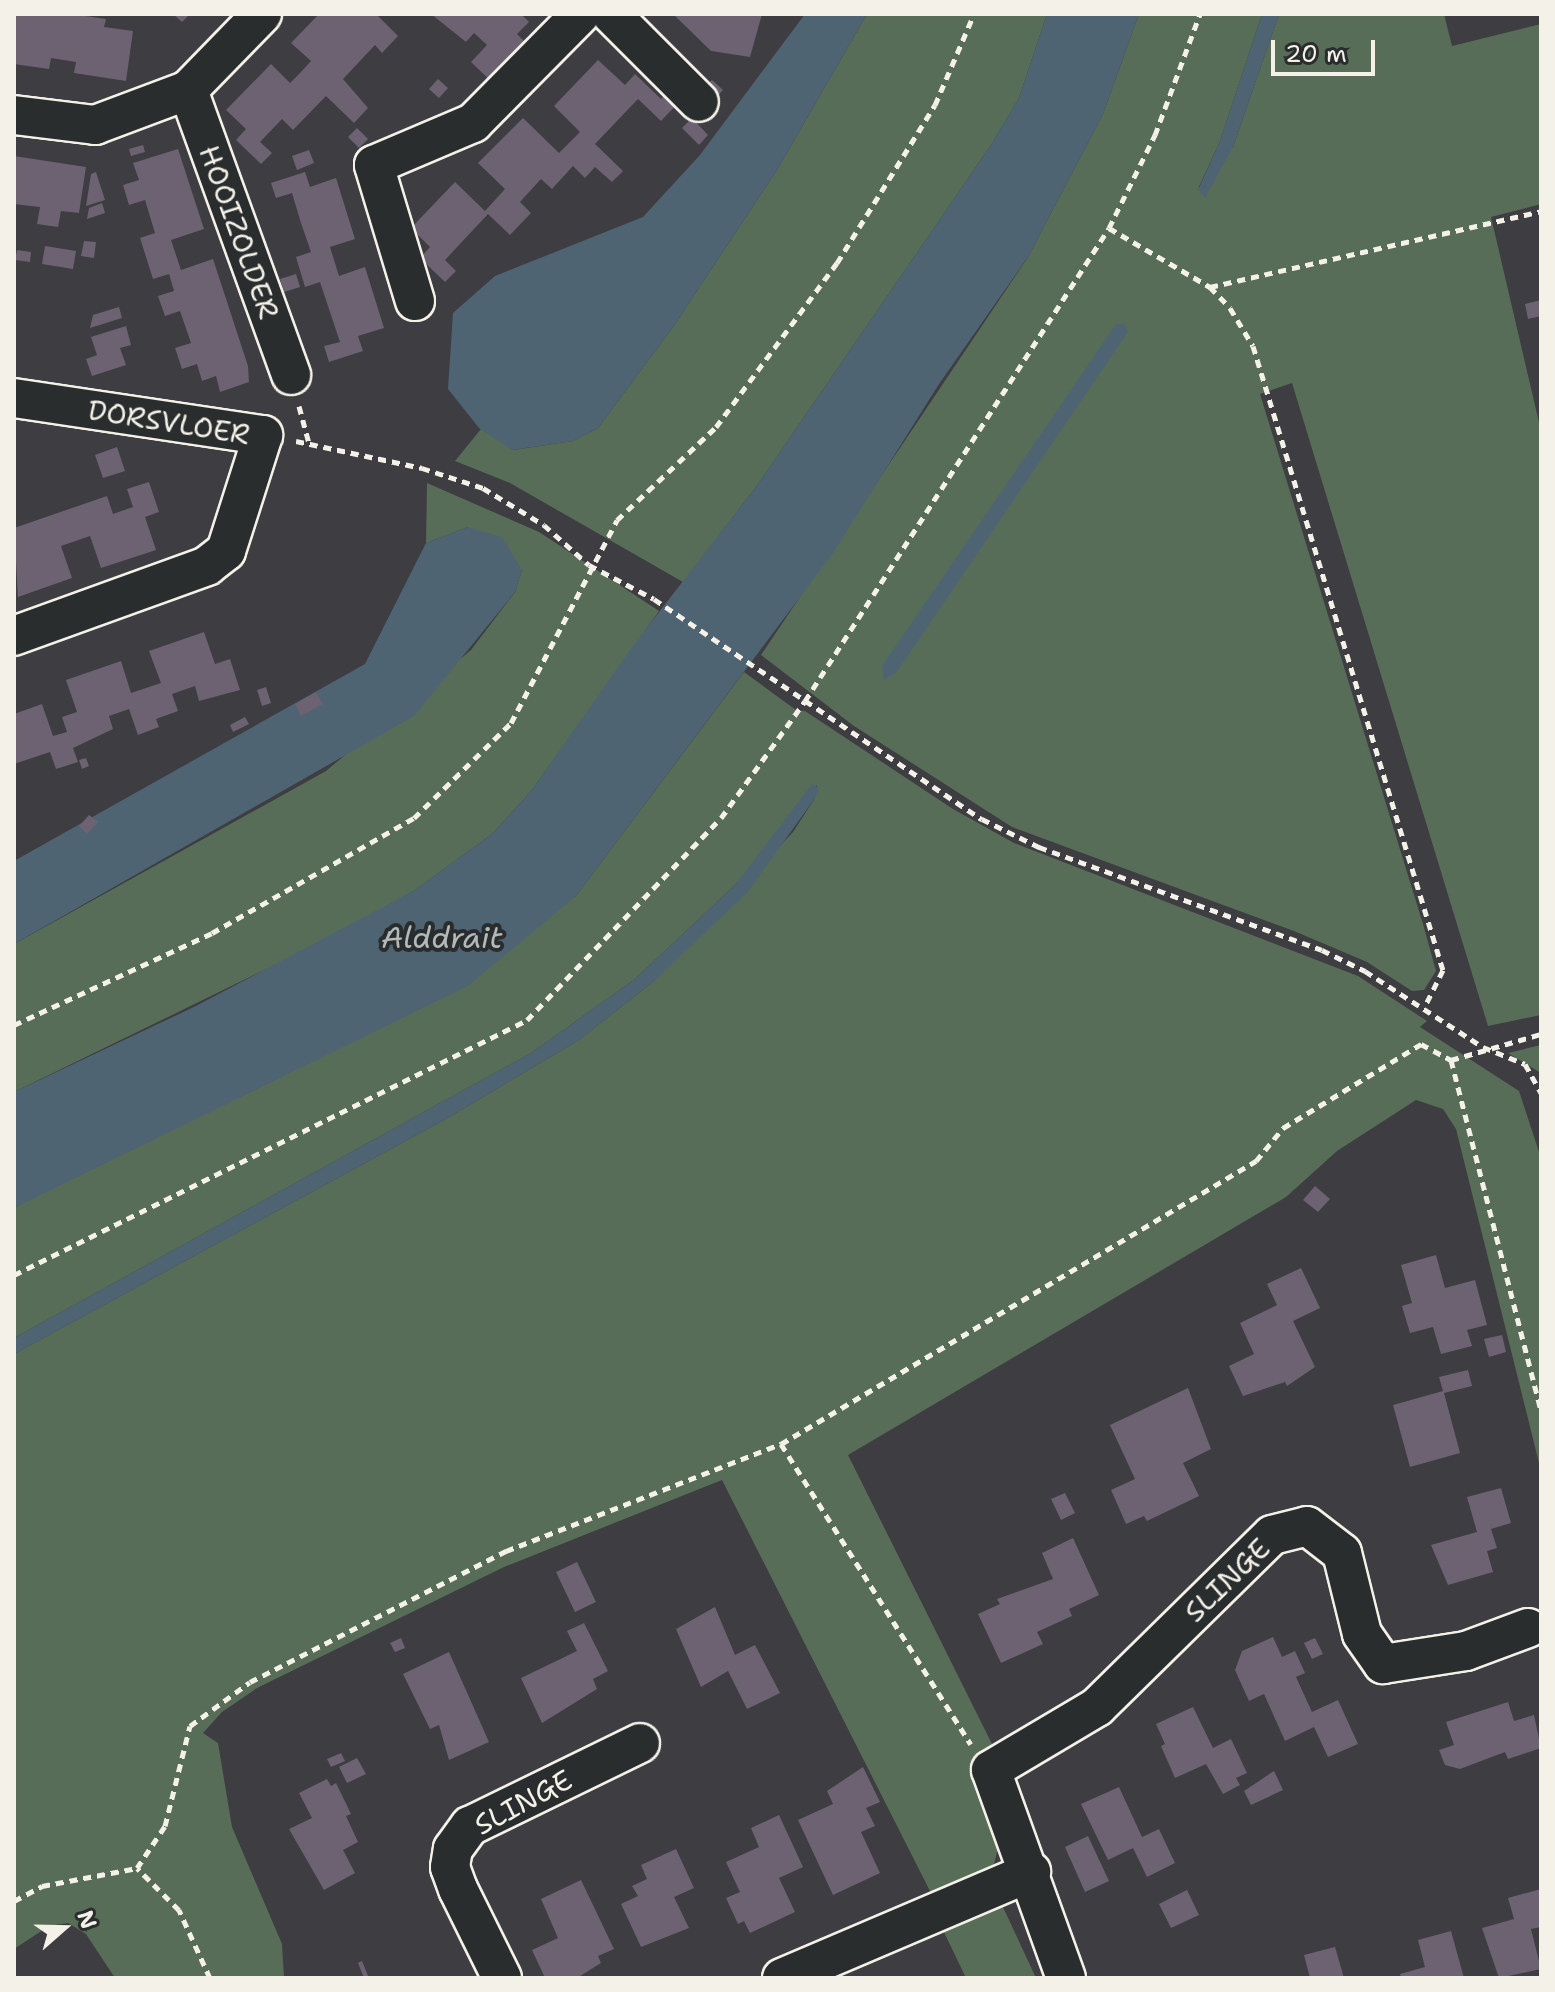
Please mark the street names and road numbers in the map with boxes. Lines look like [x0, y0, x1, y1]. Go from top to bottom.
street label: HOOIZOLDER [192, 141, 286, 323]
street label: DORSVLOER [86, 393, 252, 451]
street label: SLINGE [1177, 1531, 1277, 1629]
street label: SLINGE [469, 1762, 577, 1842]

